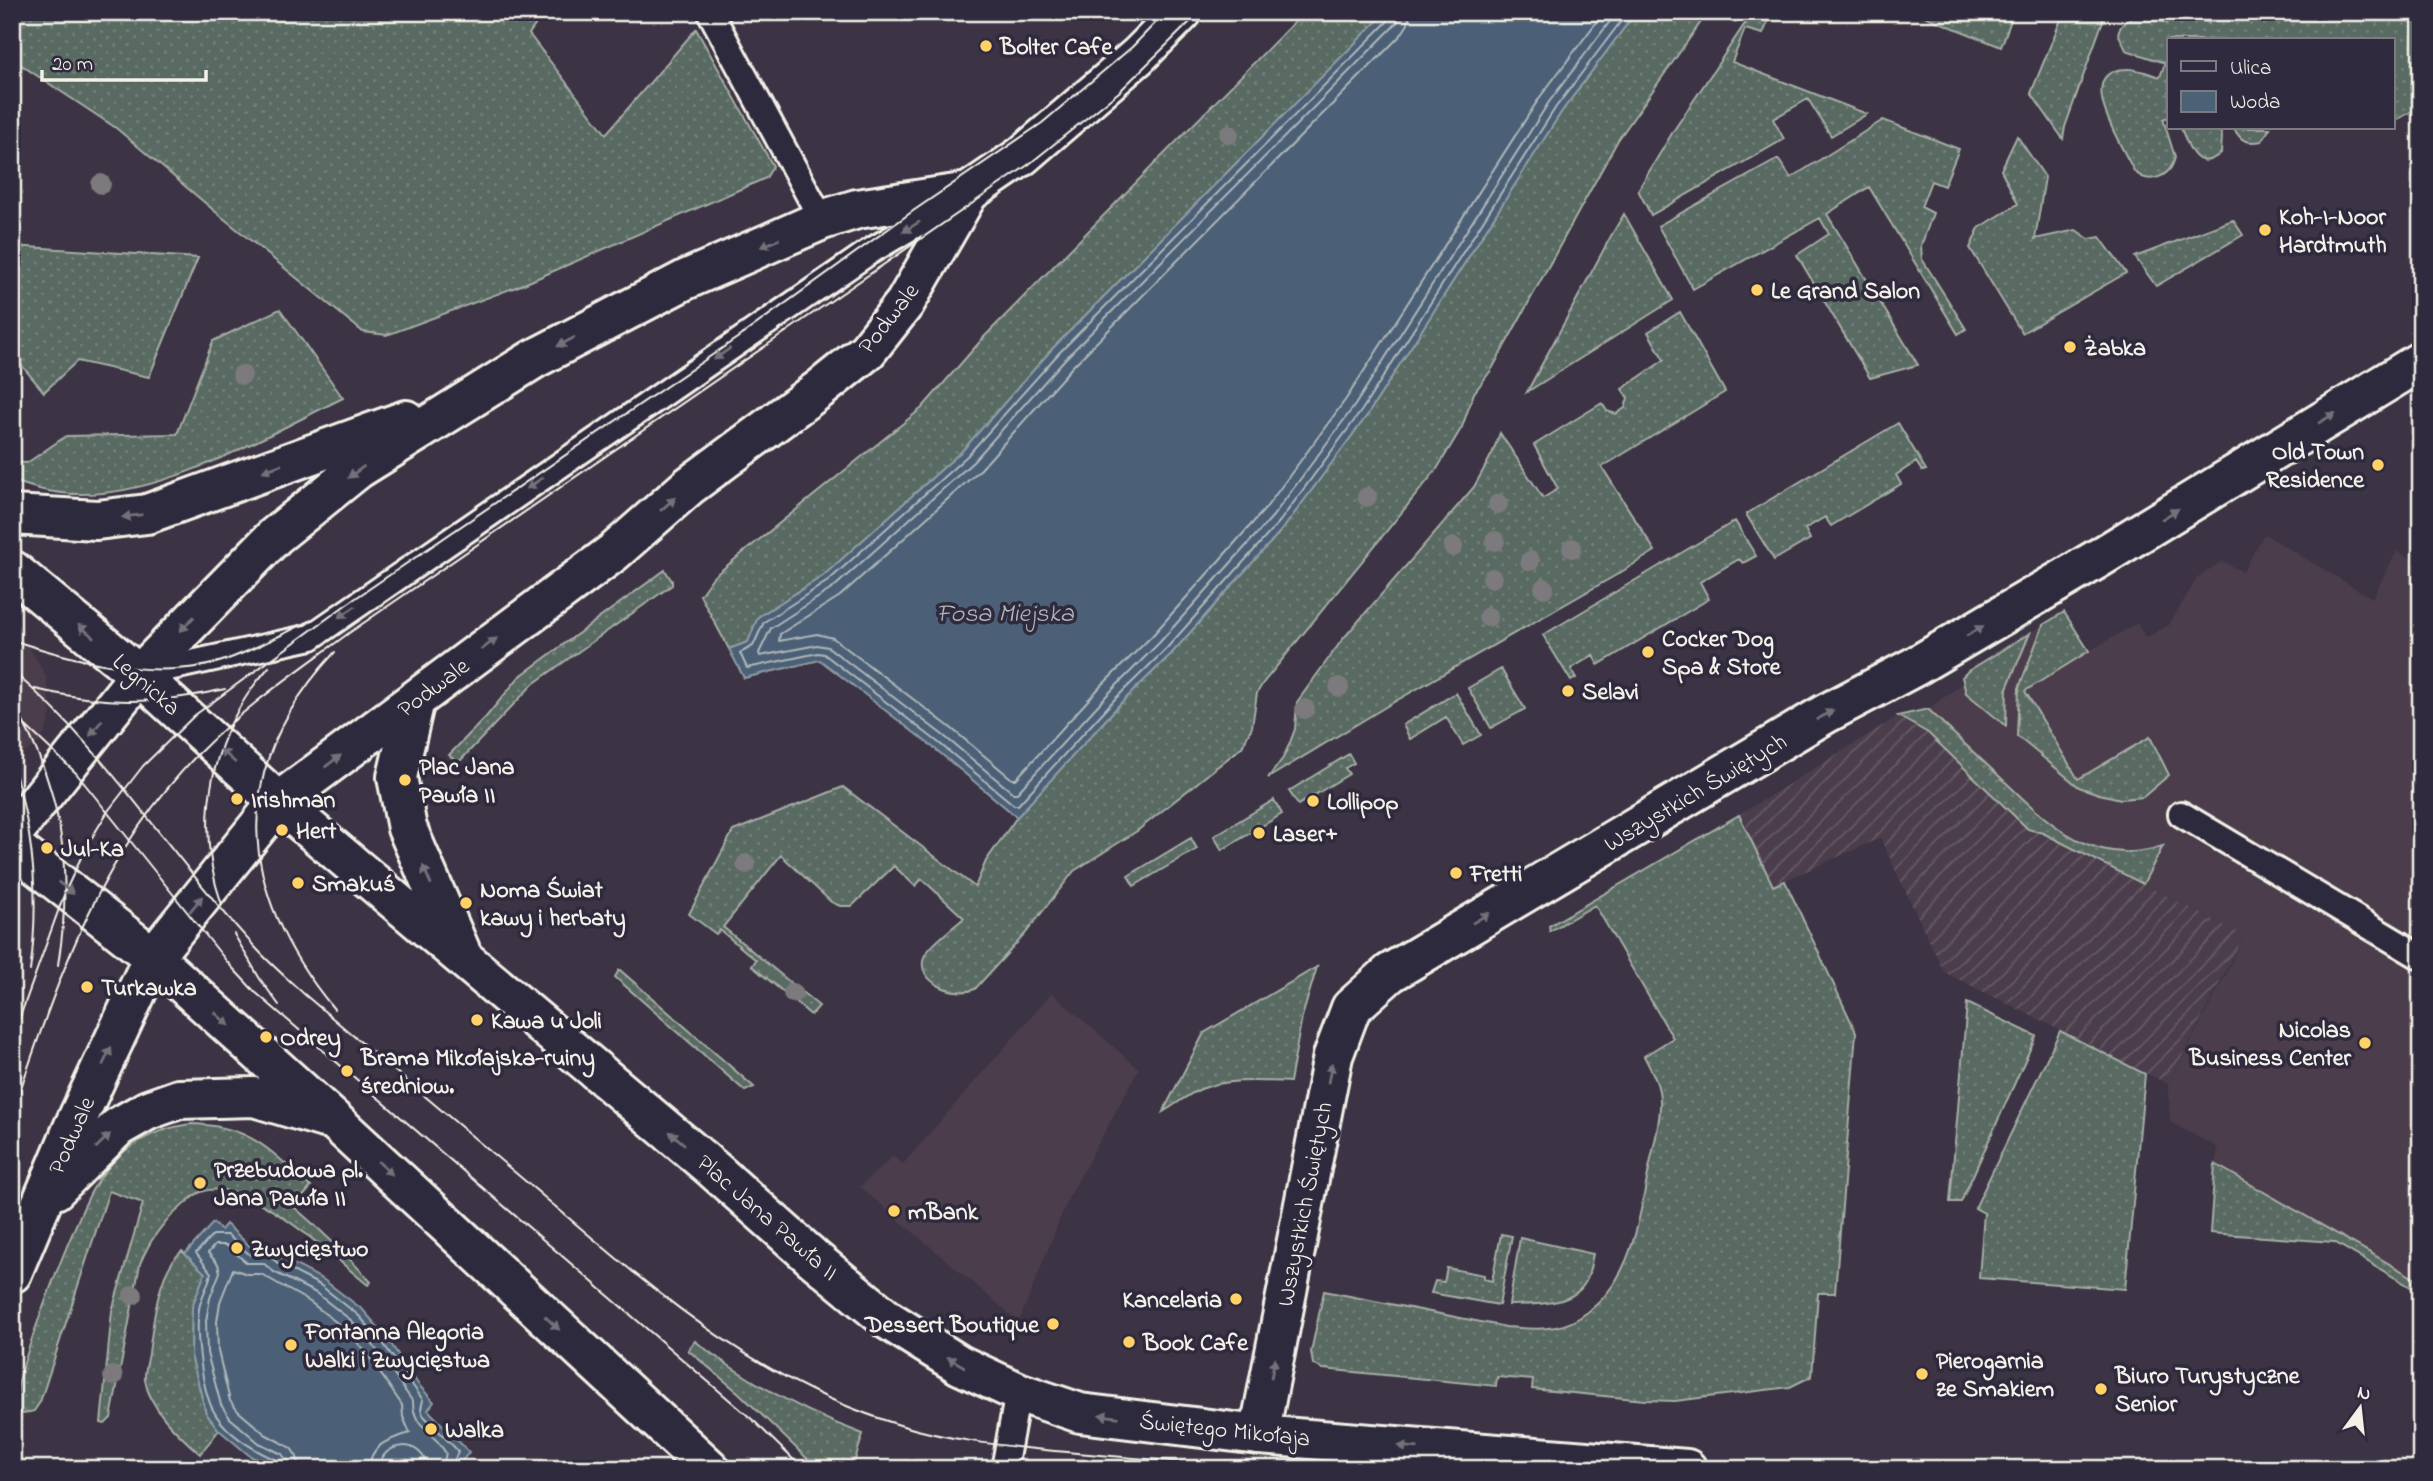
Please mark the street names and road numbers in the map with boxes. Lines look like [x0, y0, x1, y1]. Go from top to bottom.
street label: Podwale [851, 276, 929, 363]
street label: Legnicka [103, 646, 187, 726]
street label: Podwale [391, 650, 478, 728]
street label: Wszystkich Świętych [1598, 726, 1795, 864]
street label: Podwale [41, 1091, 106, 1181]
street label: Wszystkich Świętych [1269, 1099, 1344, 1310]
street label: Plac Jana Pawła II [688, 1147, 845, 1290]
street label: Świętego Mikołaja [1138, 1405, 1312, 1458]

